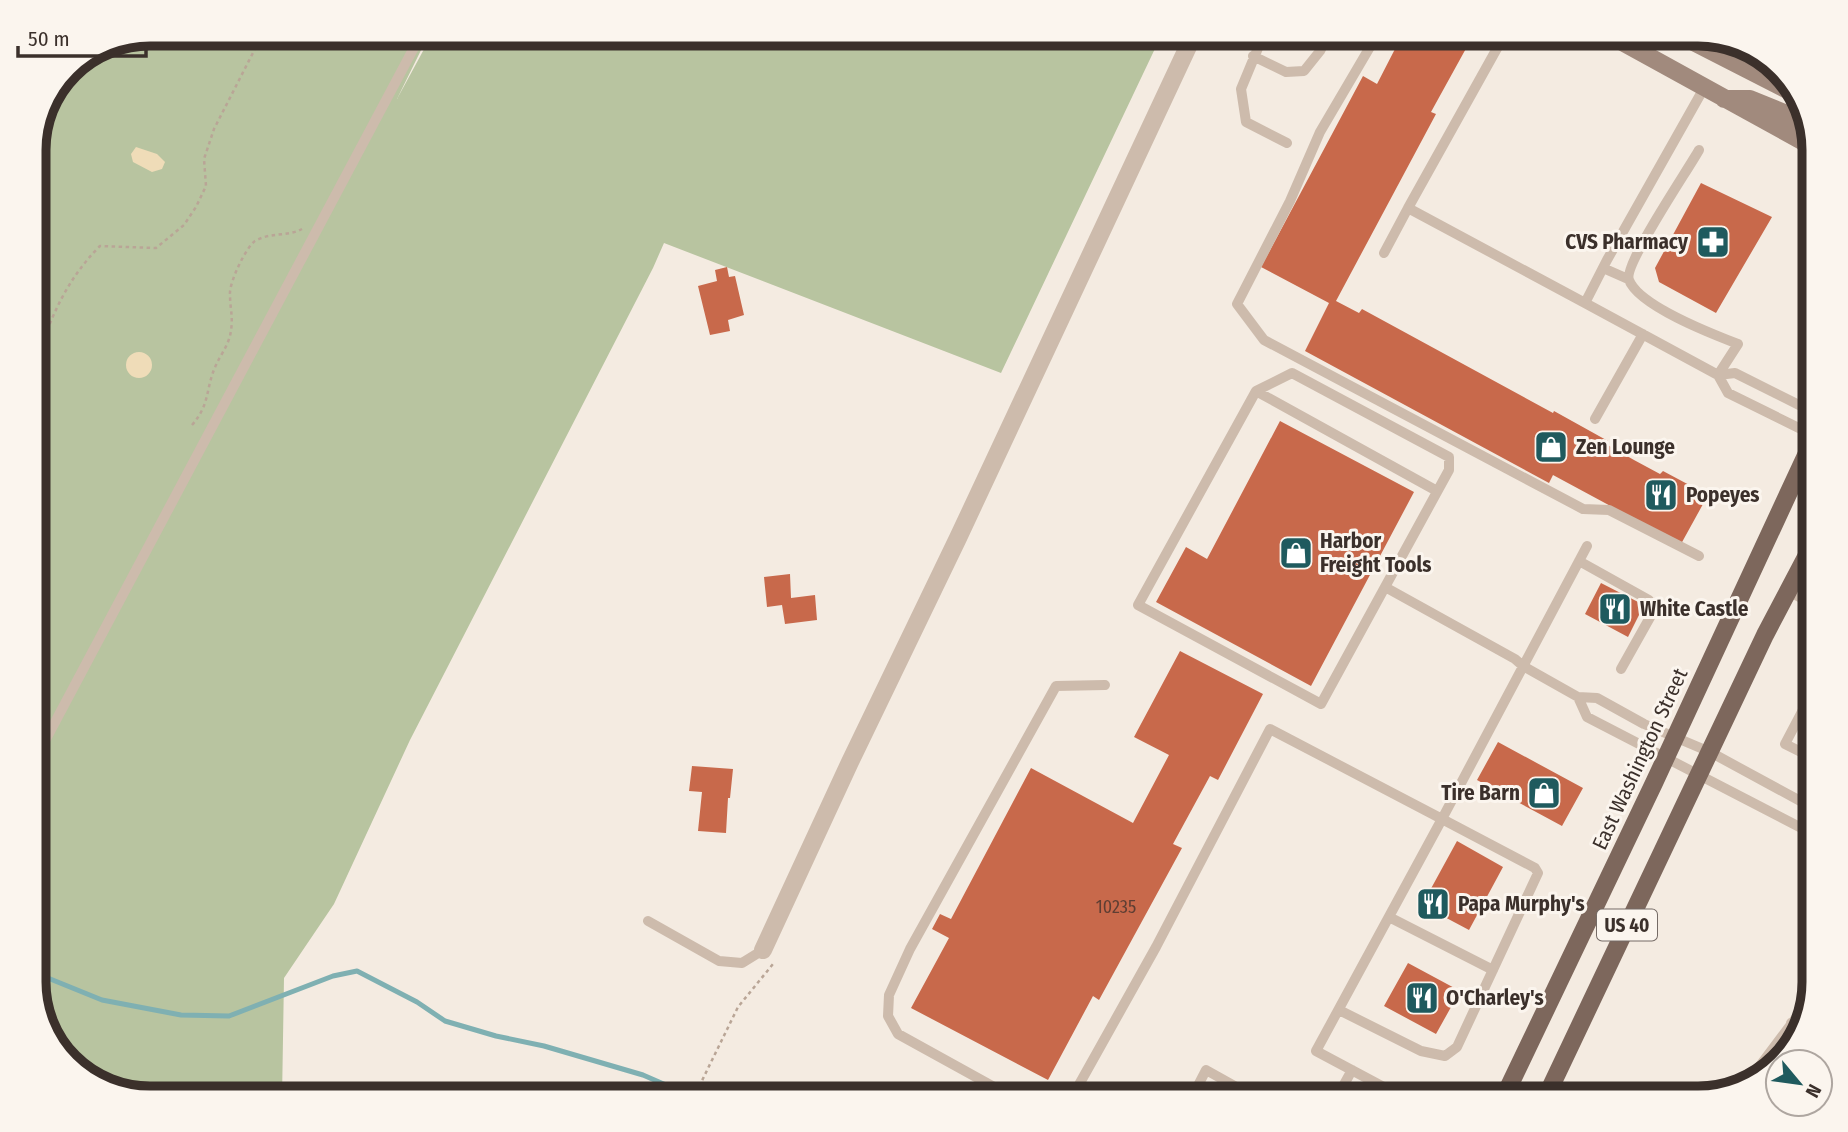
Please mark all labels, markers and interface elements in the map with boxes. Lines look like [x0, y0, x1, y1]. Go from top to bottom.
scale bar [18, 14, 145, 58]
text: 50 m [28, 26, 70, 52]
pharmacy icon: CVS Pharmacy [1694, 223, 1732, 261]
place label: CVS Pharmacy [1565, 229, 1689, 255]
shop icon: Zen Lounge [1532, 428, 1570, 466]
place label: Zen Lounge [1576, 434, 1675, 460]
restaurant icon: Popeyes [1642, 476, 1680, 514]
place label: Popeyes [1686, 482, 1760, 508]
place label: Harbor Freight Tools [1320, 528, 1431, 578]
shop icon: Harbor Freight Tools [1277, 534, 1315, 572]
restaurant icon: White Castle [1596, 590, 1634, 628]
place label: White Castle [1640, 596, 1749, 622]
street label: East Washington Street [1587, 664, 1694, 854]
shop icon: Tire Barn [1525, 774, 1563, 812]
place label: Tire Barn [1441, 780, 1520, 806]
restaurant icon: Papa Murphy's [1414, 885, 1452, 923]
place label: Papa Murphy's [1458, 891, 1585, 917]
house number: 10235 [1096, 896, 1136, 918]
road number: US 40 [1597, 909, 1657, 940]
restaurant icon: O'Charley's [1403, 979, 1441, 1017]
place label: O'Charley's [1446, 985, 1544, 1011]
north arrow [1764, 1048, 1834, 1118]
text: N [1801, 1080, 1826, 1102]

